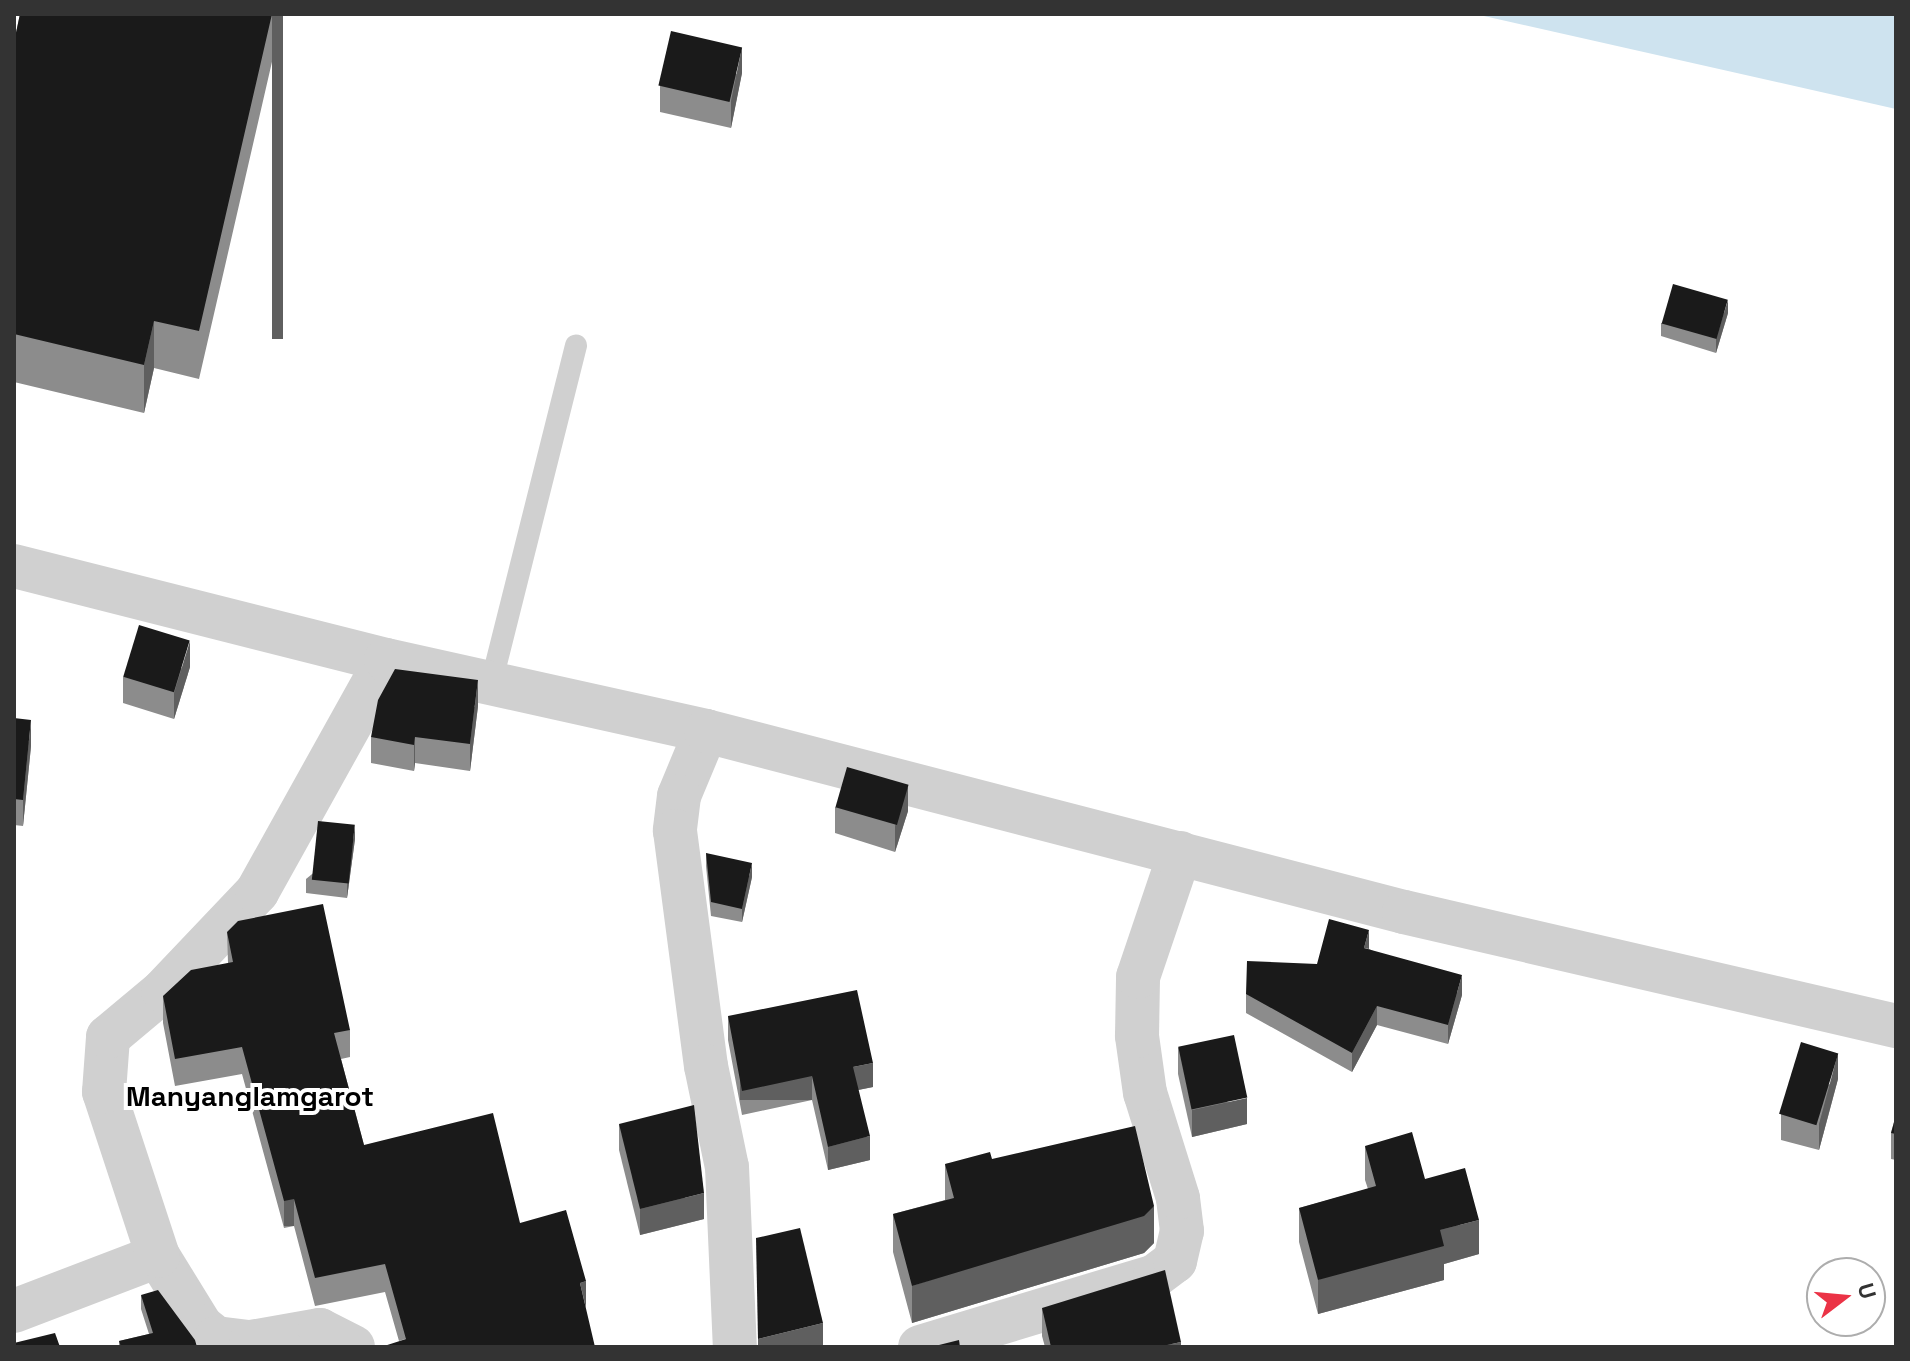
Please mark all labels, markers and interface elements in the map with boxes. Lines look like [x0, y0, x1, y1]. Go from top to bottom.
district label: Manyanglamgarot [126, 1079, 374, 1113]
north arrow [1806, 1257, 1886, 1337]
text: U [1852, 1280, 1883, 1302]

